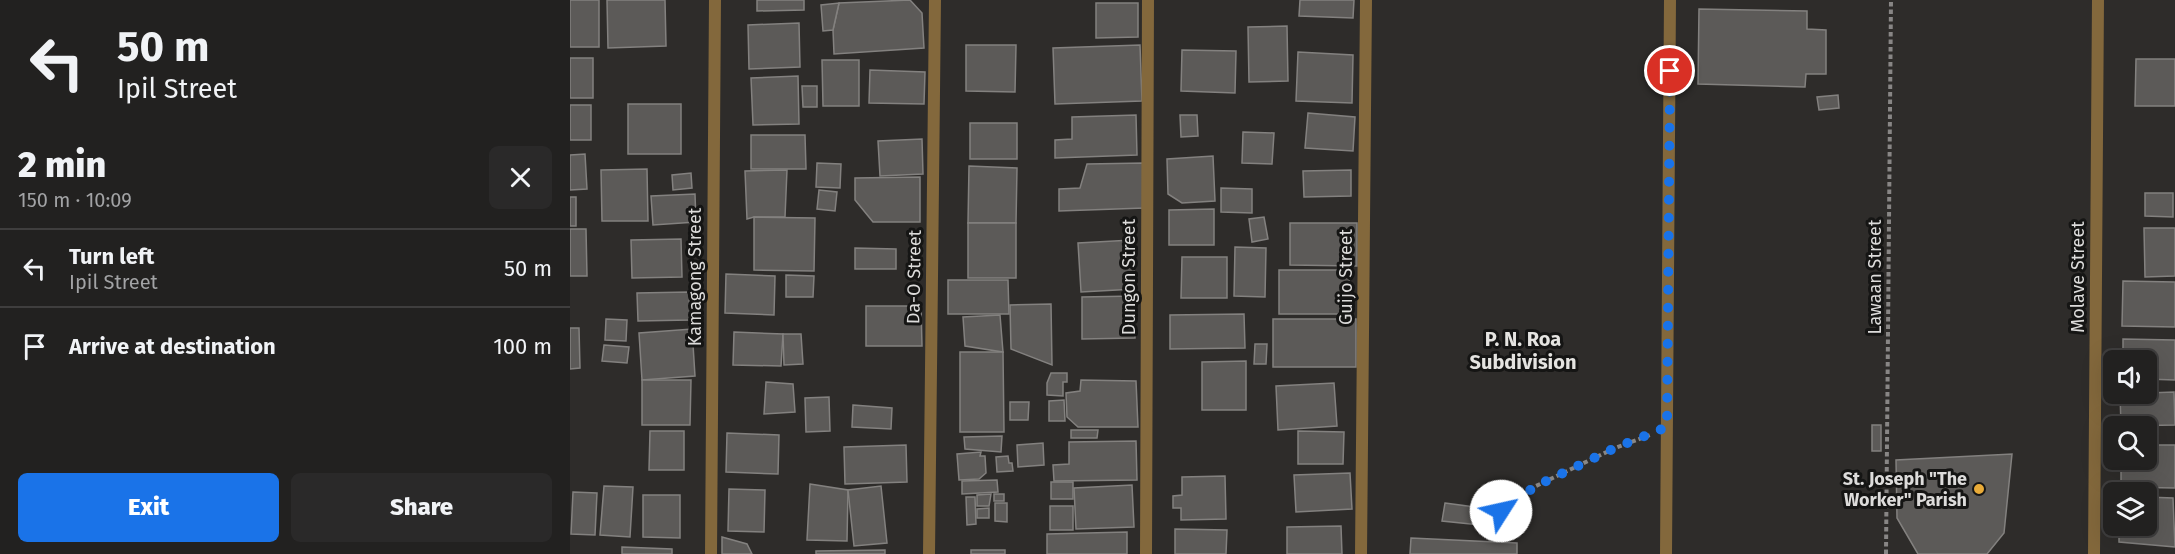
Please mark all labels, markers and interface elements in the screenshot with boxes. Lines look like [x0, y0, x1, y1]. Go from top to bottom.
text: 50 m [117, 22, 210, 72]
icon: left [18, 24, 96, 102]
pin [1644, 45, 1695, 96]
icon: arrive [1653, 54, 1686, 87]
text: Ipil Street [117, 73, 237, 105]
text: 2 min [18, 143, 106, 187]
button: close [489, 146, 552, 209]
text: 150 m · 10:09 [18, 188, 132, 212]
street label: Kamagong Street [684, 207, 706, 346]
street label: Dungon Street [1118, 218, 1140, 335]
street label: Lawaan Street [1864, 219, 1886, 334]
street label: Molave Street [2067, 221, 2089, 333]
street label: Guijo Street [1335, 228, 1357, 325]
street label: Da-O Street [902, 229, 926, 324]
text: Turn left [69, 243, 154, 270]
icon: left [18, 252, 51, 285]
text: 50 m [504, 255, 552, 282]
text: Ipil Street [69, 270, 158, 294]
district label: P. N. Roa Subdivision [1470, 327, 1576, 374]
icon: arrive [18, 330, 51, 363]
text: Arrive at destination [69, 333, 276, 360]
text: 100 m [493, 333, 552, 360]
map controls [2103, 350, 2157, 536]
button: sound [2103, 350, 2157, 404]
button: search [2103, 416, 2157, 470]
place label: St. Joseph "The Worker" Parish [1843, 468, 1967, 511]
button: Exit [18, 473, 279, 542]
button: Share [291, 473, 552, 542]
position arrow [1469, 479, 1533, 543]
marker: St. Joseph "The Worker" Parish [1972, 482, 1986, 496]
button: layers [2103, 482, 2157, 536]

